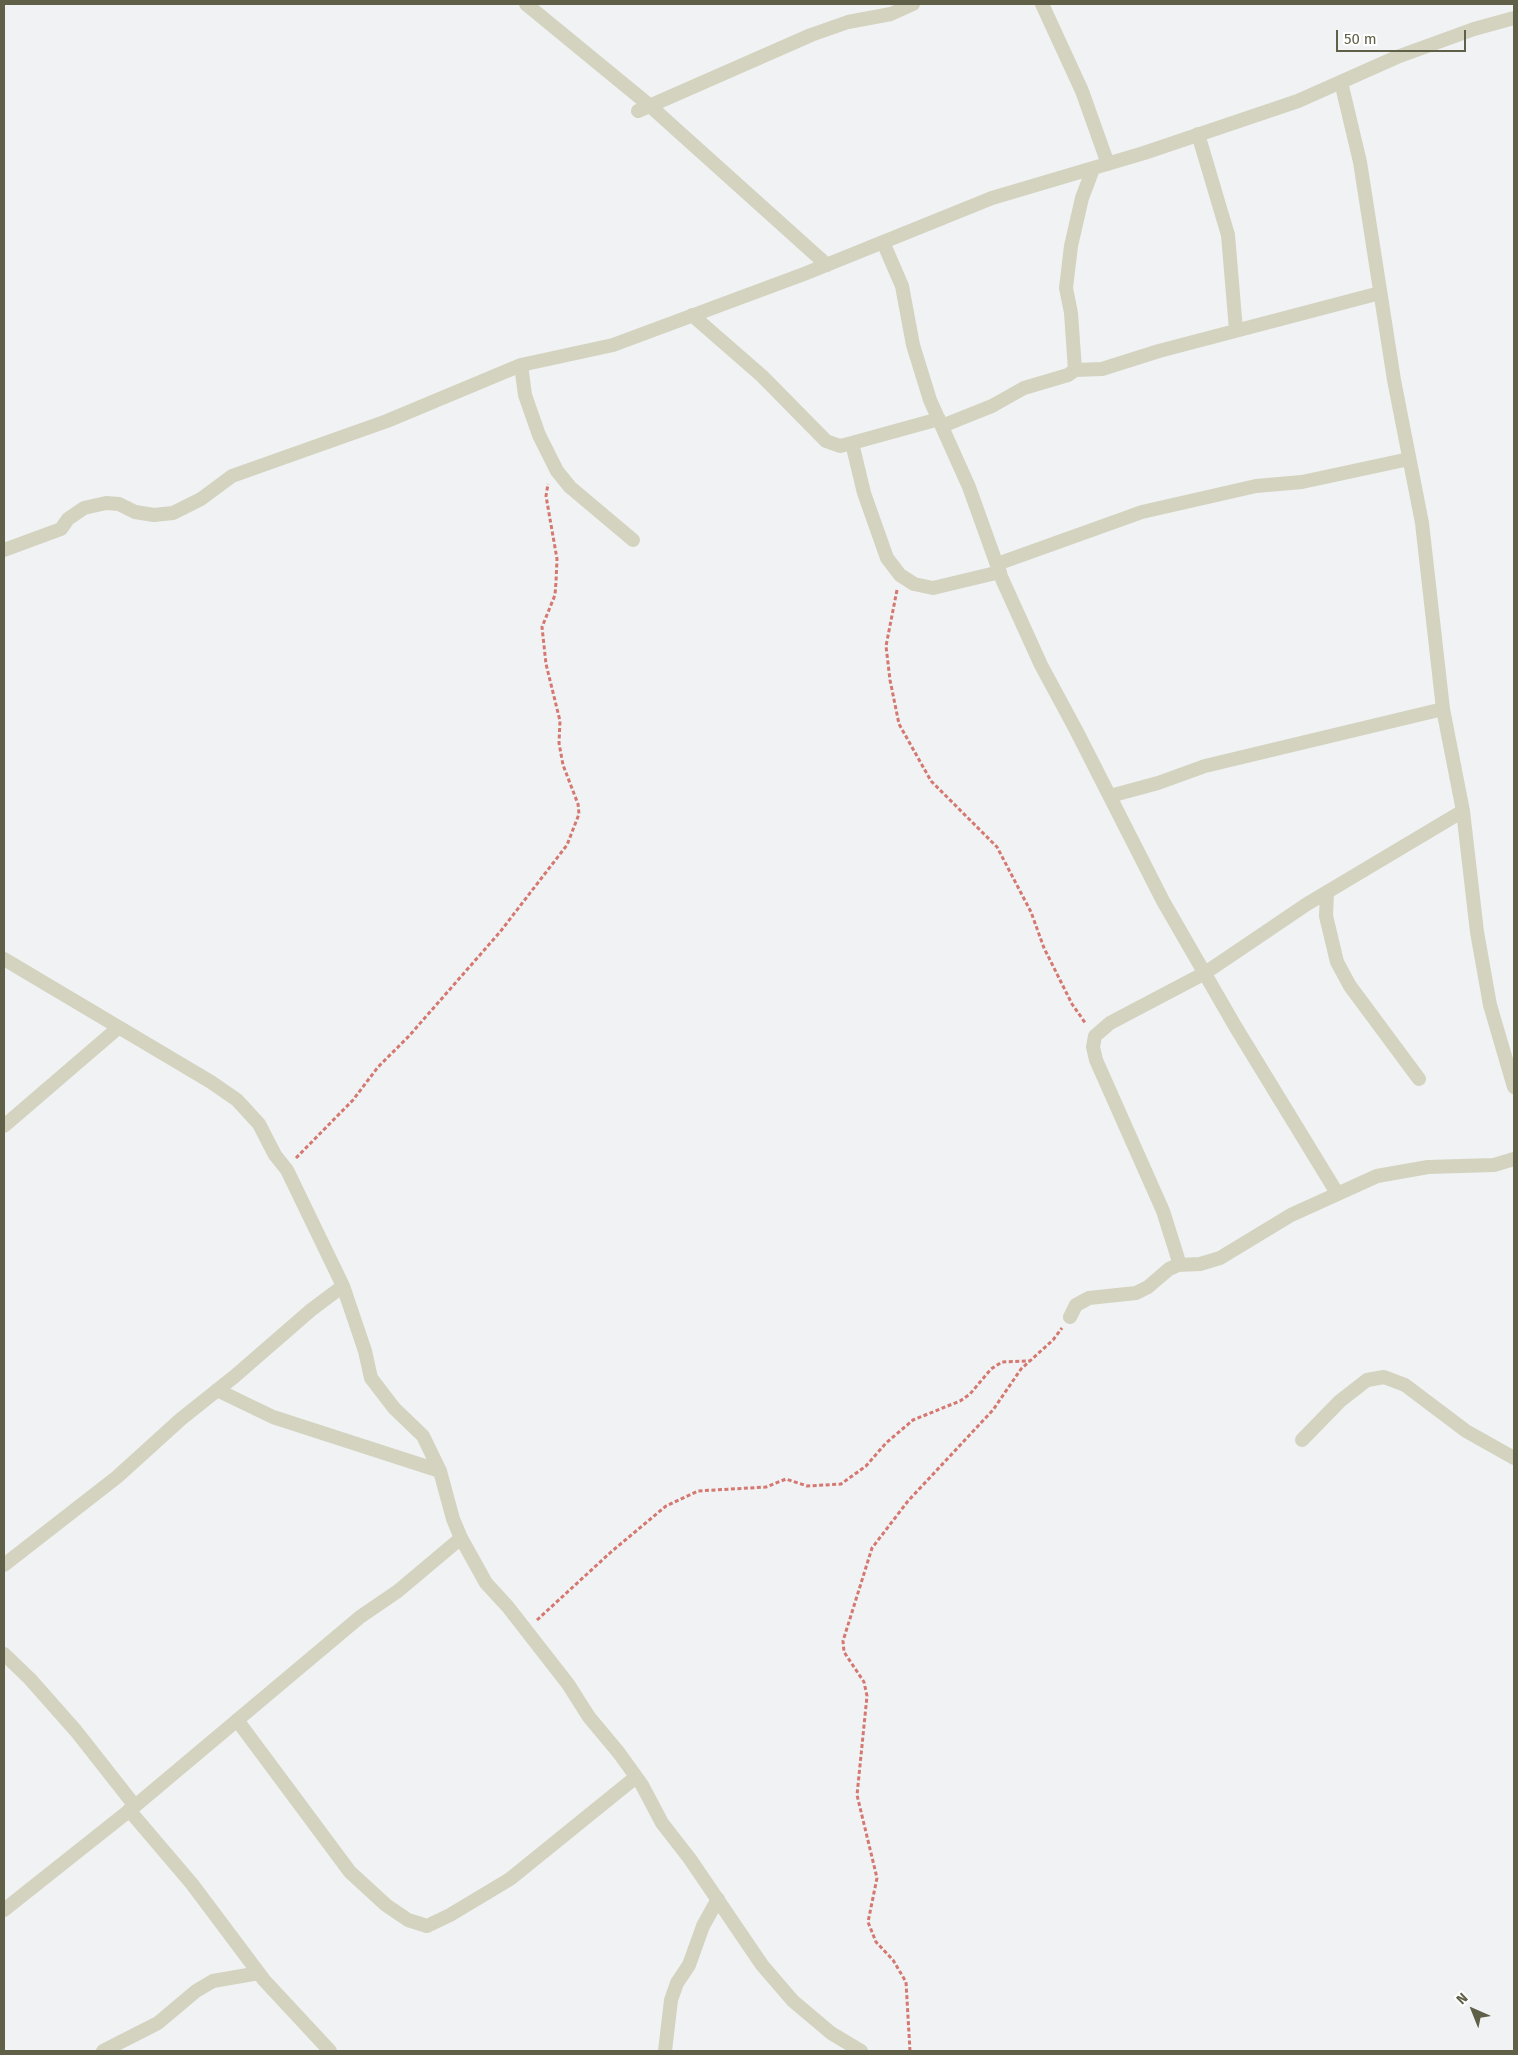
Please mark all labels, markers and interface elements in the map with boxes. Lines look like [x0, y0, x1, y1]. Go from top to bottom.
scale bar [1338, 20, 1468, 52]
text: 50 m [1344, 30, 1377, 48]
north arrow [1448, 1985, 1498, 2035]
text: N [1453, 1990, 1471, 2008]

